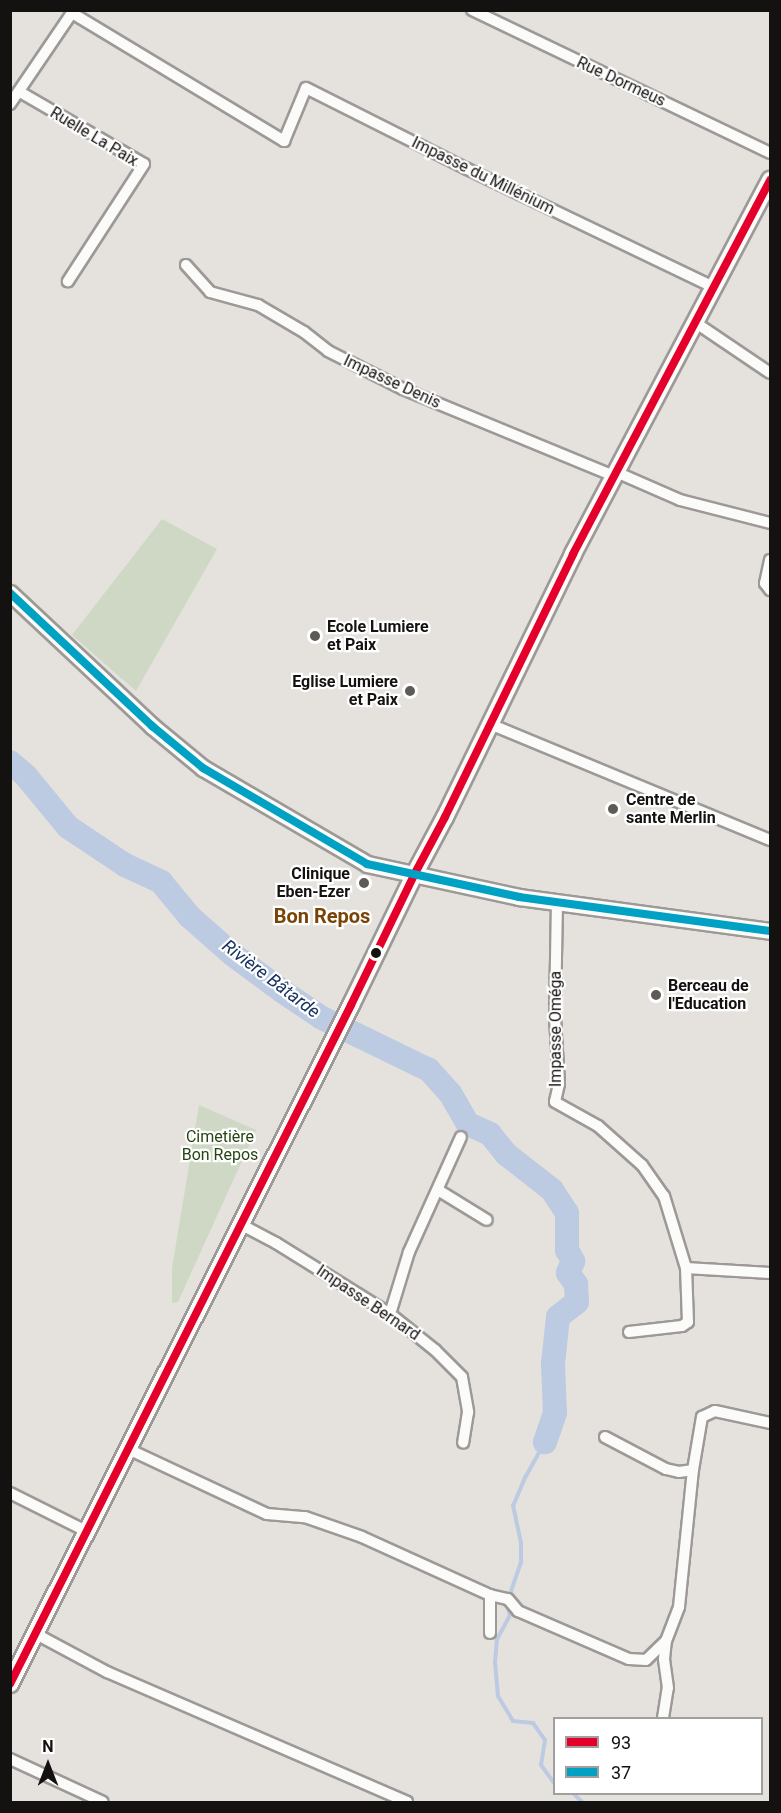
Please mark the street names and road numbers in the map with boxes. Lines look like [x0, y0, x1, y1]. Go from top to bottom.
street label: Rue Dormeus [574, 53, 668, 111]
street label: Ruelle La Paix [47, 103, 141, 171]
street label: Impasse du Millénium [408, 133, 558, 219]
street label: Impasse Denis [340, 351, 444, 413]
street label: Impasse Oméga [546, 971, 566, 1087]
street label: Impasse Bernard [313, 1261, 423, 1345]

